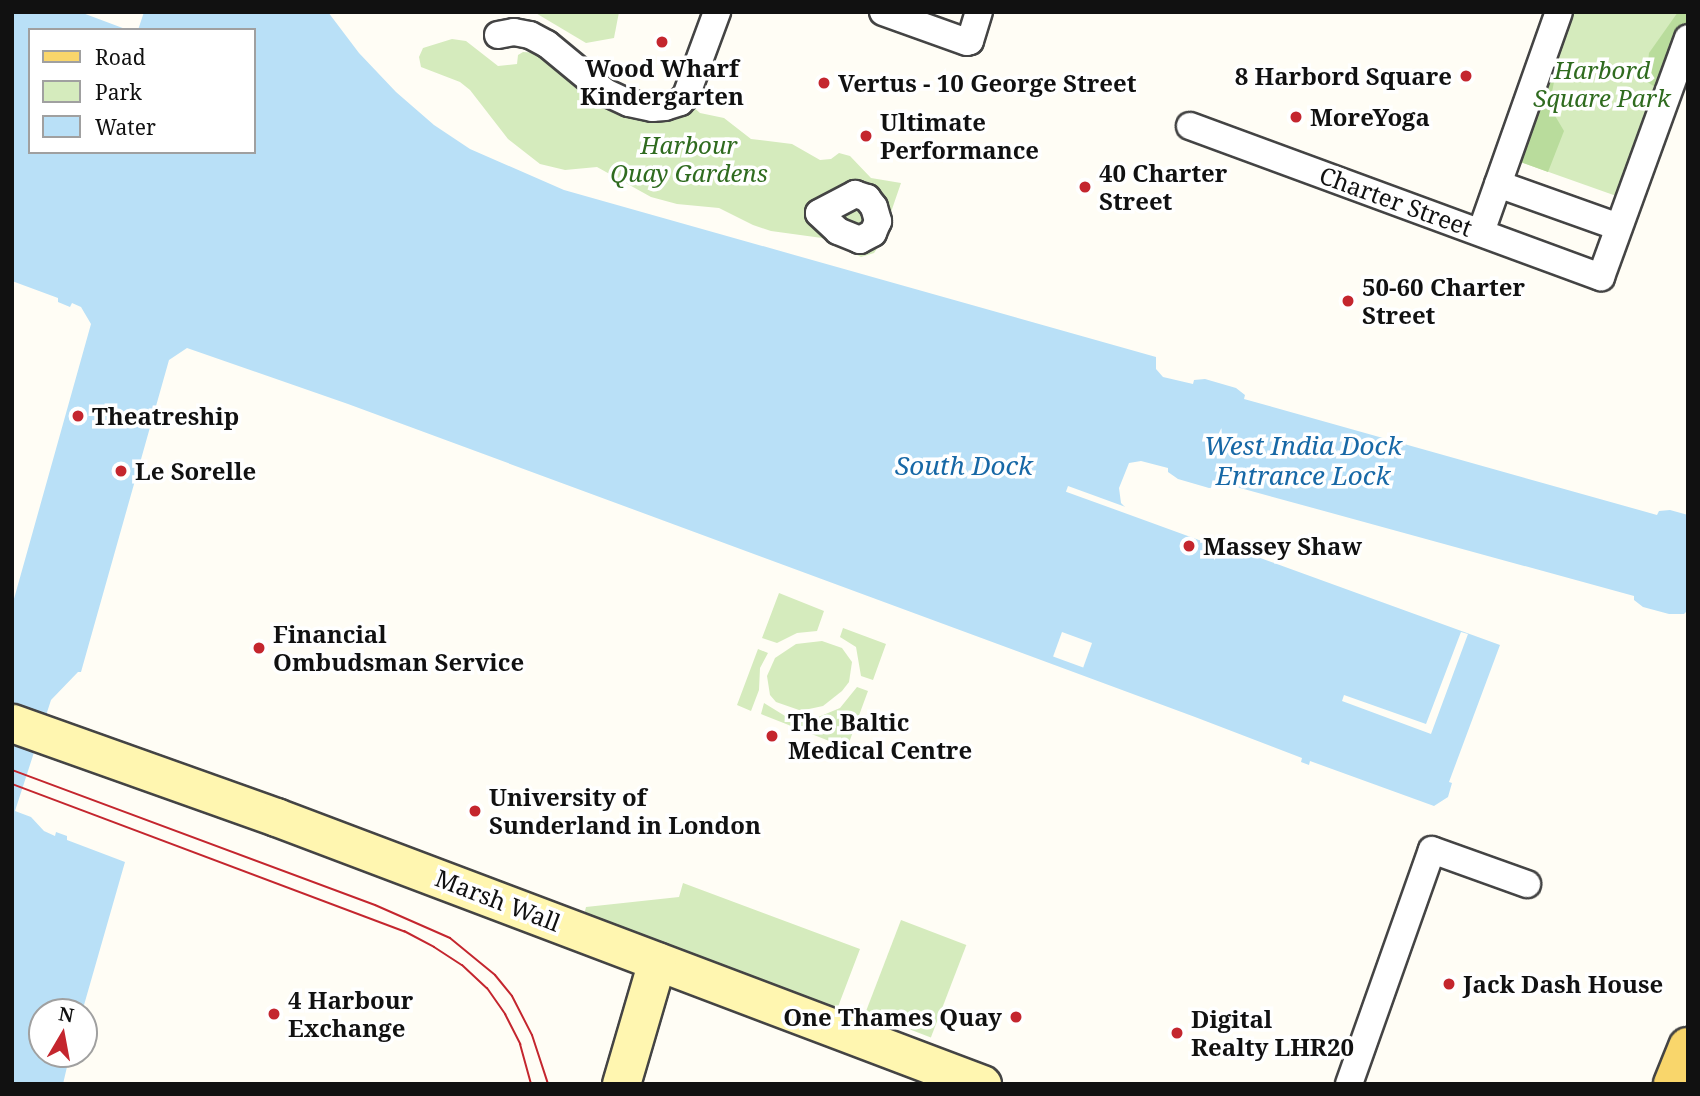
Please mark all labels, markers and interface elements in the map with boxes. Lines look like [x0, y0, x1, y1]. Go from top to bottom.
legend [28, 28, 256, 154]
marker: Wood Wharf Kindergarten [654, 34, 670, 50]
text: Road [95, 43, 146, 71]
place label: Wood Wharf Kindergarten [580, 54, 744, 110]
park label: Harbord Square Park [1533, 56, 1671, 112]
place label: 8 Harbord Square [1235, 62, 1452, 90]
marker: 8 Harbord Square [1458, 68, 1474, 84]
place label: Vertus - 10 George Street [838, 69, 1136, 97]
marker: Vertus - 10 George Street [816, 75, 832, 91]
text: Park [95, 78, 142, 106]
place label: MoreYoga [1310, 103, 1430, 131]
place label: Ultimate Performance [880, 108, 1039, 164]
marker: MoreYoga [1288, 109, 1304, 125]
text: Water [95, 113, 156, 141]
marker: Ultimate Performance [858, 128, 874, 144]
park label: Harbour Quay Gardens [610, 131, 768, 187]
place label: 40 Charter Street [1099, 159, 1227, 215]
street label: Charter Street [1316, 160, 1476, 242]
marker: 40 Charter Street [1077, 179, 1093, 195]
place label: 50-60 Charter Street [1362, 273, 1525, 329]
marker: 50-60 Charter Street [1340, 293, 1356, 309]
place label: Theatreship [92, 402, 239, 430]
marker: Theatreship [70, 408, 86, 424]
water label: West India Dock Entrance Lock [1204, 430, 1402, 492]
water label: South Dock [895, 450, 1033, 482]
place label: Le Sorelle [135, 457, 256, 485]
marker: Le Sorelle [113, 463, 129, 479]
place label: Massey Shaw [1203, 532, 1362, 560]
marker: Massey Shaw [1181, 538, 1197, 554]
place label: Financial Ombudsman Service [273, 620, 524, 676]
marker: Financial Ombudsman Service [251, 640, 267, 656]
place label: The Baltic Medical Centre [788, 708, 972, 764]
marker: The Baltic Medical Centre [762, 726, 782, 746]
place label: University of Sunderland in London [489, 783, 761, 839]
marker: University of Sunderland in London [467, 803, 483, 819]
street label: Marsh Wall [431, 863, 565, 937]
place label: Jack Dash House [1463, 970, 1663, 998]
marker: Jack Dash House [1441, 976, 1457, 992]
place label: 4 Harbour Exchange [288, 986, 413, 1042]
north arrow [28, 998, 98, 1068]
text: N [57, 1000, 76, 1028]
place label: One Thames Quay [783, 1003, 1002, 1031]
place label: Digital Realty LHR20 [1191, 1005, 1354, 1061]
marker: 4 Harbour Exchange [266, 1006, 282, 1022]
marker: One Thames Quay [1008, 1009, 1024, 1025]
marker: Digital Realty LHR20 [1169, 1025, 1185, 1041]

